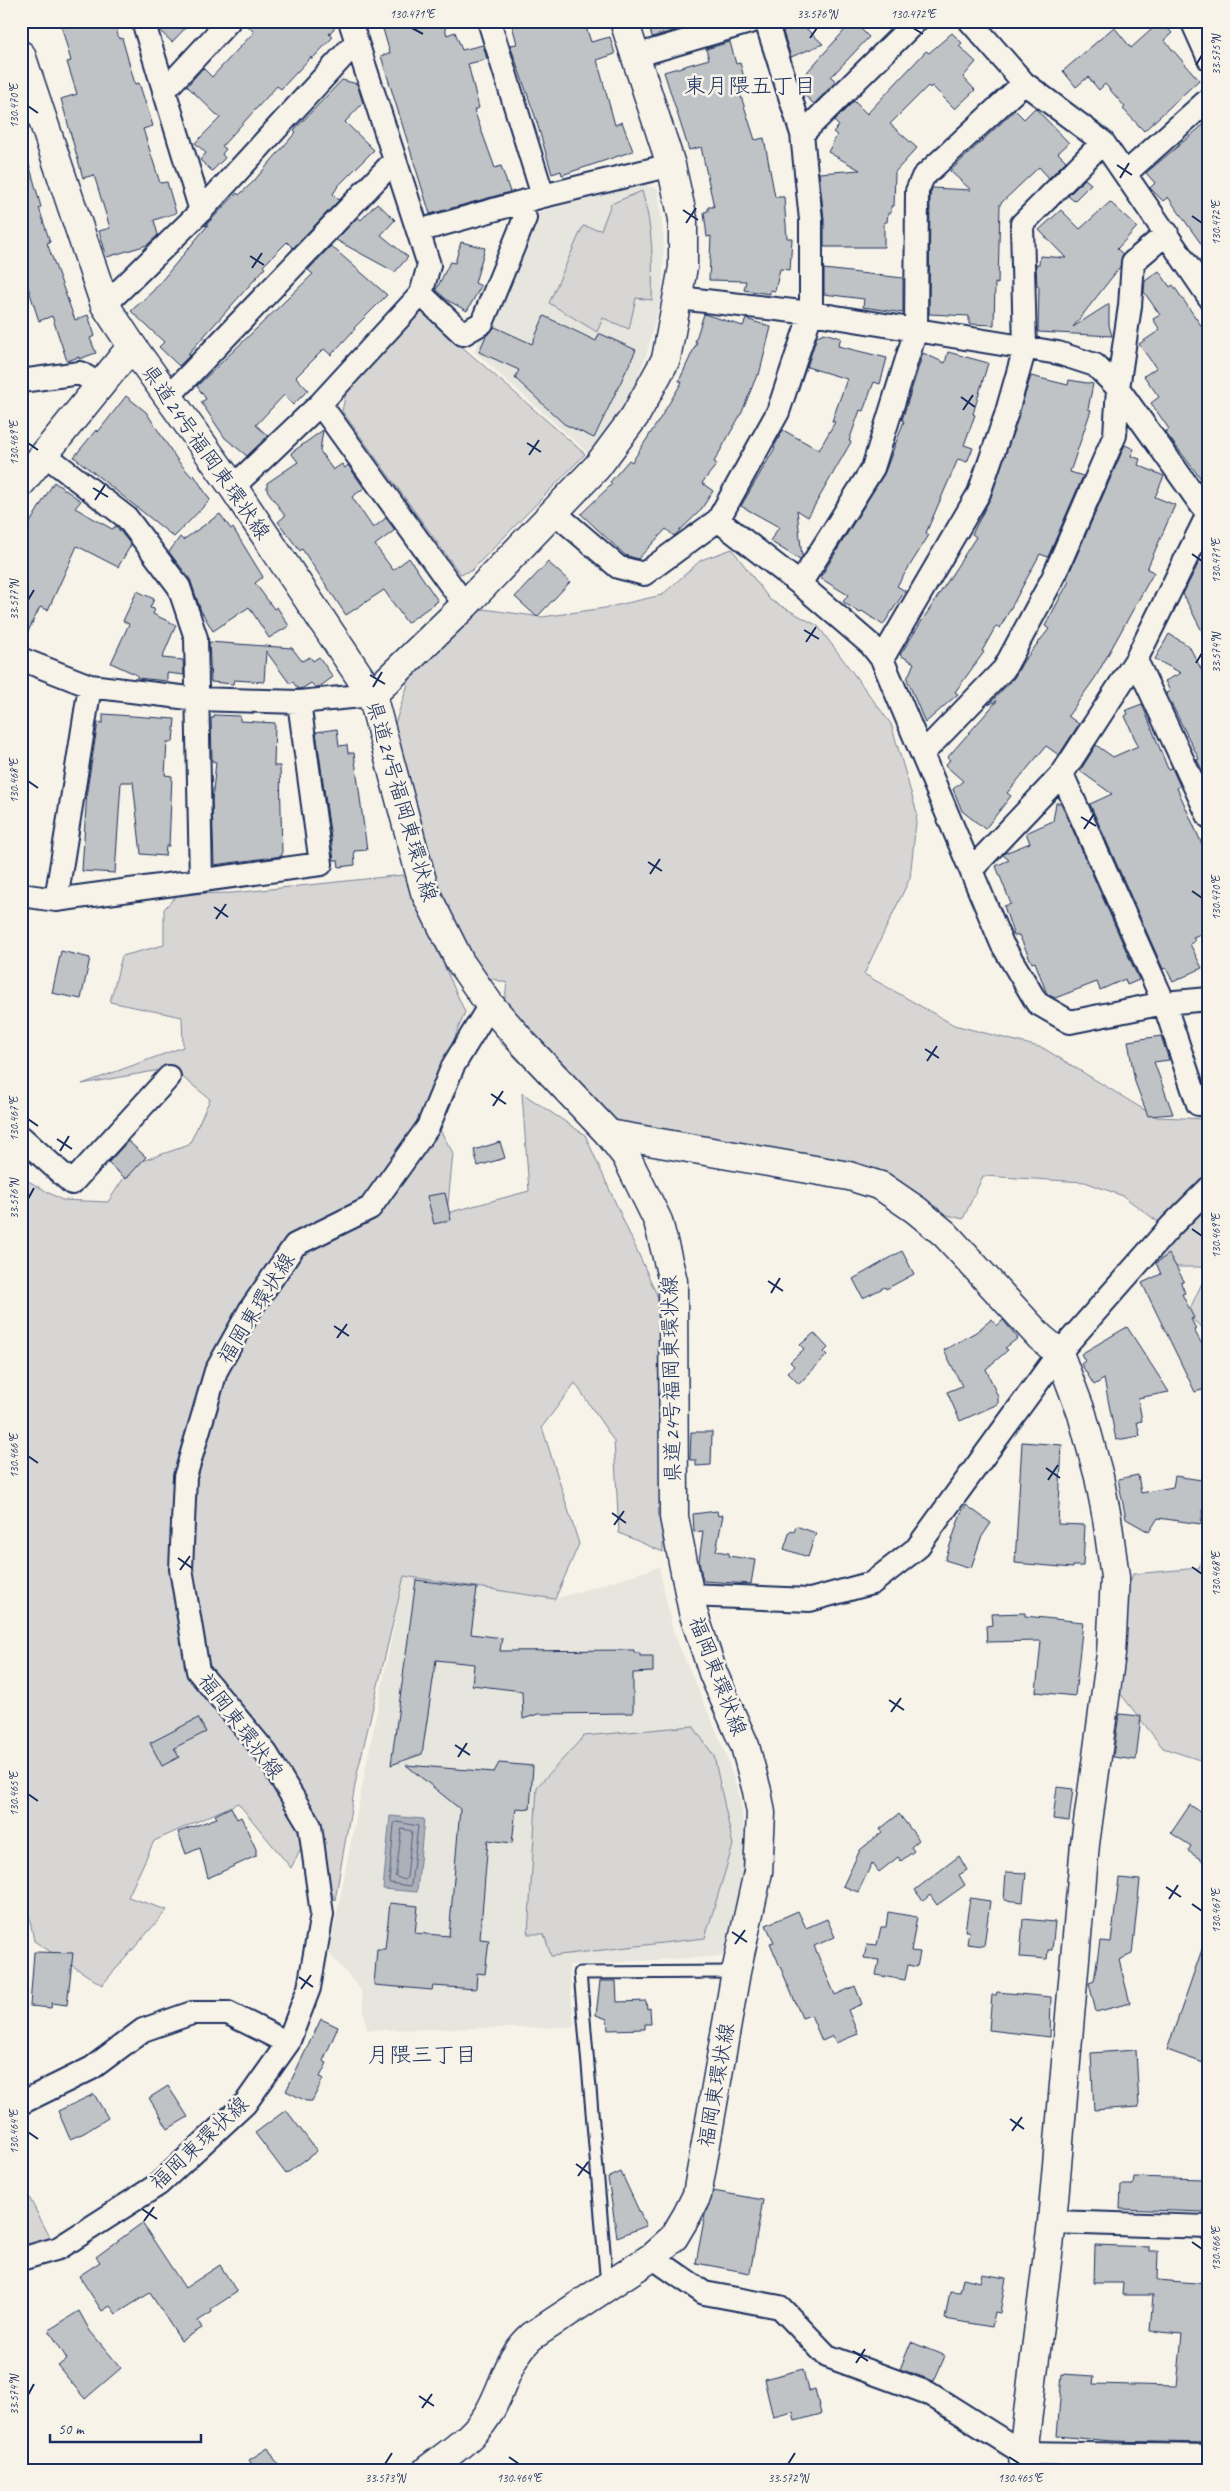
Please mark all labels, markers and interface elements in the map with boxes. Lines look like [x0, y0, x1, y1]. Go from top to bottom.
text: 130.471°E [390, 6, 436, 22]
text: 33.576°N [797, 6, 839, 22]
text: 130.472°E [891, 6, 937, 22]
text: 33.575°N [1208, 33, 1224, 75]
district label: 東月隈五丁目 [684, 72, 816, 100]
text: 130.470°E [6, 82, 22, 128]
text: 130.472°E [1208, 199, 1224, 245]
street label: 県道24号福岡東環状線 [136, 359, 276, 545]
text: 130.469°E [6, 419, 22, 465]
text: 130.471°E [1208, 537, 1224, 583]
text: 33.577°N [6, 578, 22, 620]
text: 33.574°N [1208, 631, 1224, 673]
street label: 県道24号福岡東環状線 [361, 697, 443, 905]
text: 130.468°E [6, 757, 22, 803]
text: 130.470°E [1208, 874, 1224, 920]
text: 130.467°E [6, 1095, 22, 1141]
text: 33.576°N [6, 1177, 22, 1219]
text: 130.469°E [1208, 1212, 1224, 1258]
street label: 福岡東環状線 [212, 1248, 300, 1368]
street label: 県道24号福岡東環状線 [656, 1275, 686, 1483]
text: 130.466°E [6, 1432, 22, 1478]
text: 130.468°E [1208, 1550, 1224, 1596]
street label: 福岡東環状線 [683, 1613, 753, 1739]
street label: 福岡東環状線 [193, 1668, 289, 1784]
text: 130.465°E [6, 1770, 22, 1816]
text: 130.467°E [1208, 1887, 1224, 1933]
street label: 福岡東環状線 [692, 2021, 740, 2149]
district label: 月隈三丁目 [367, 2041, 477, 2069]
street label: 福岡東環状線 [144, 2091, 254, 2195]
text: 130.464°E [6, 2108, 22, 2154]
text: 130.466°E [1208, 2225, 1224, 2271]
text: 33.574°N [6, 2373, 22, 2415]
scale bar [50, 2411, 201, 2443]
text: 50 m [58, 2420, 85, 2439]
text: 33.573°N [365, 2470, 407, 2486]
text: 130.464°E [497, 2470, 543, 2486]
text: 33.572°N [768, 2470, 810, 2486]
text: 130.465°E [998, 2470, 1044, 2486]

